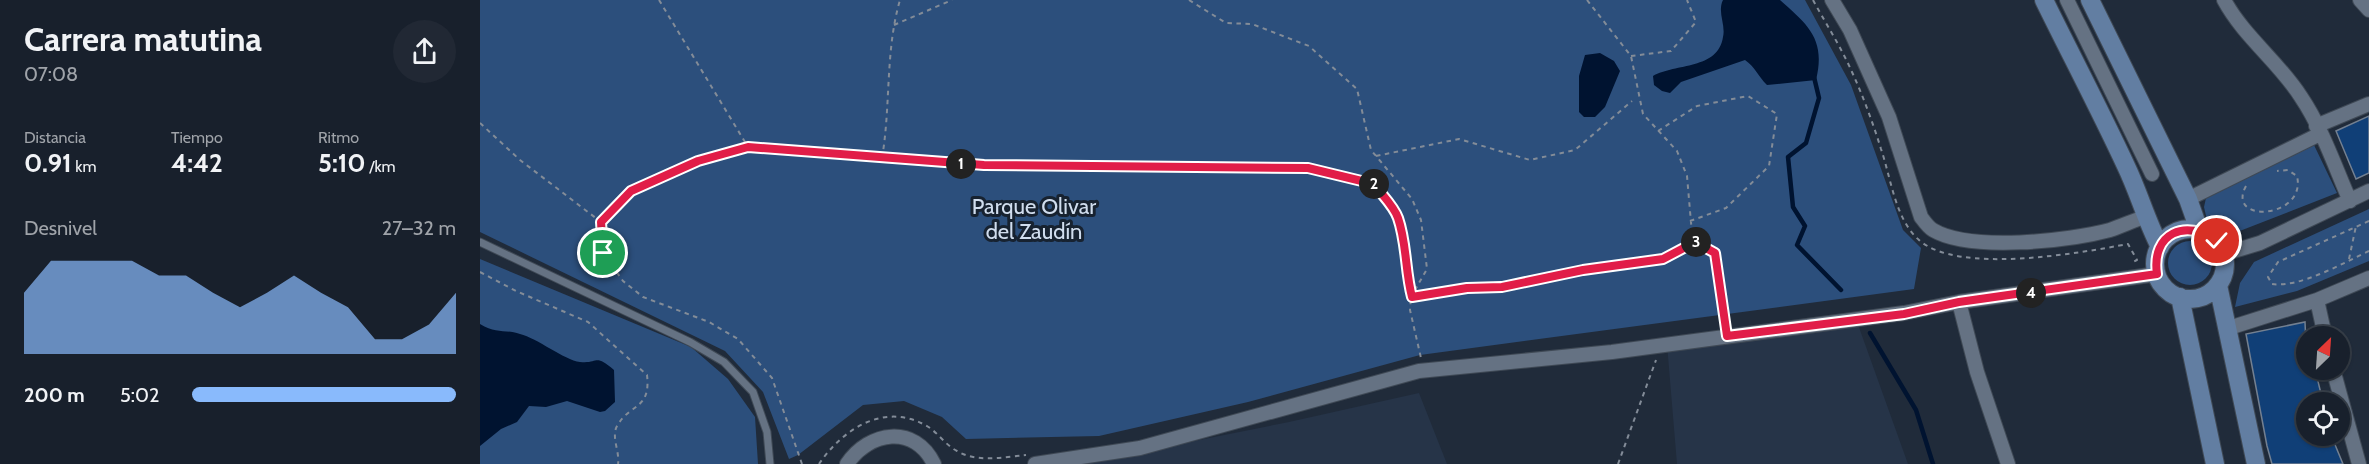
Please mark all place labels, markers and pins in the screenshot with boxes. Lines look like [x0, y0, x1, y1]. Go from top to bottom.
pin: 1 [946, 149, 976, 179]
pin: 2 [1359, 169, 1389, 199]
pin [2191, 215, 2242, 266]
pin [577, 227, 628, 278]
pin: 3 [1681, 227, 1711, 257]
pin: 4 [2016, 278, 2046, 308]

